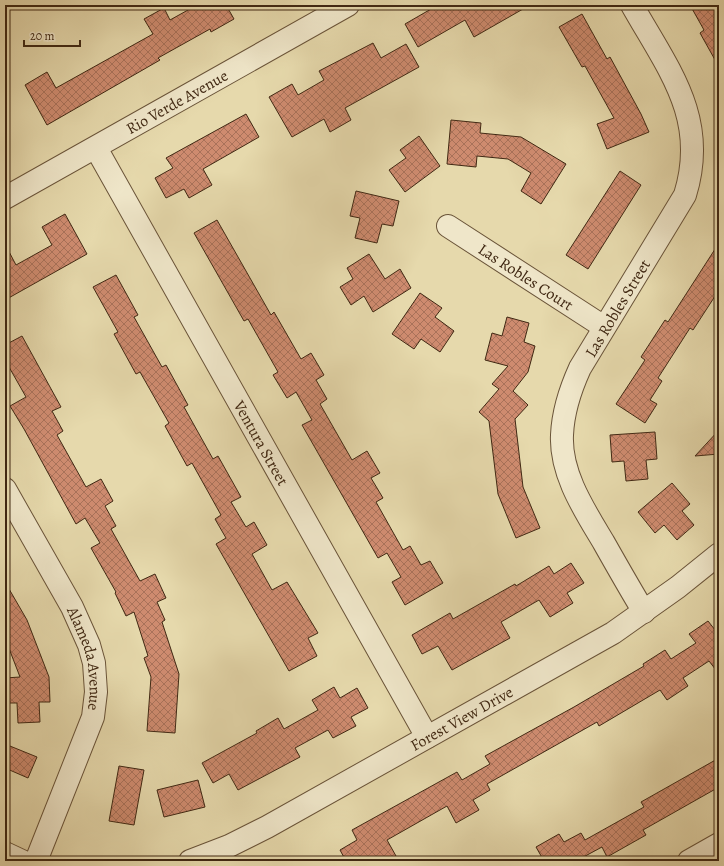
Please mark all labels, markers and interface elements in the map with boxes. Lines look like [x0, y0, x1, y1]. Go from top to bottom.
scale bar [24, 22, 80, 48]
text: 20 m [30, 28, 54, 44]
street label: Rio Verde Avenue [122, 65, 232, 140]
street label: Las Robles Court [474, 239, 577, 316]
street label: Las Robles Street [580, 255, 656, 362]
street label: Ventura Street [228, 396, 293, 490]
street label: Alameda Avenue [61, 602, 106, 712]
street label: Forest View Drive [406, 681, 517, 757]

